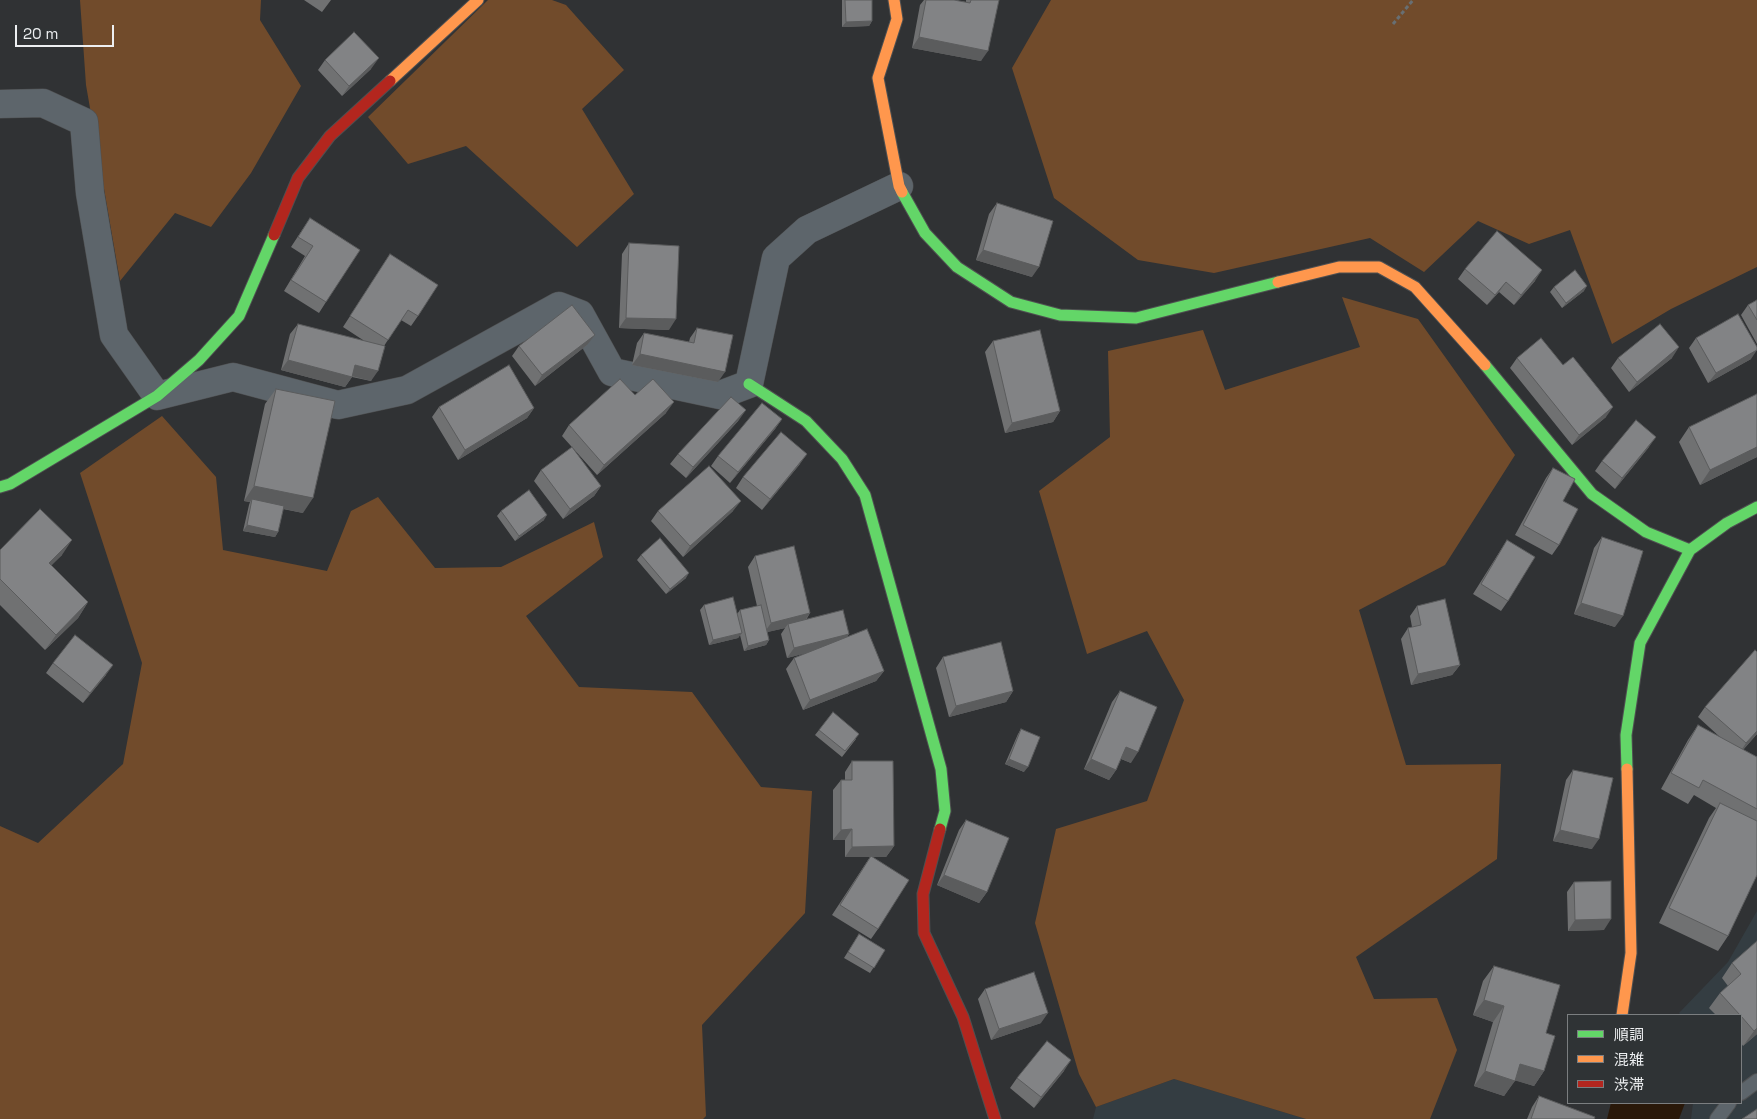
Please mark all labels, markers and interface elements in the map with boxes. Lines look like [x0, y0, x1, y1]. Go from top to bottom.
scale bar [18, 15, 116, 47]
text: 20 m [23, 24, 58, 43]
legend [1567, 1014, 1742, 1104]
text: 順調 [1614, 1025, 1644, 1044]
text: 混雑 [1614, 1050, 1644, 1069]
text: 渋滞 [1614, 1075, 1644, 1094]

